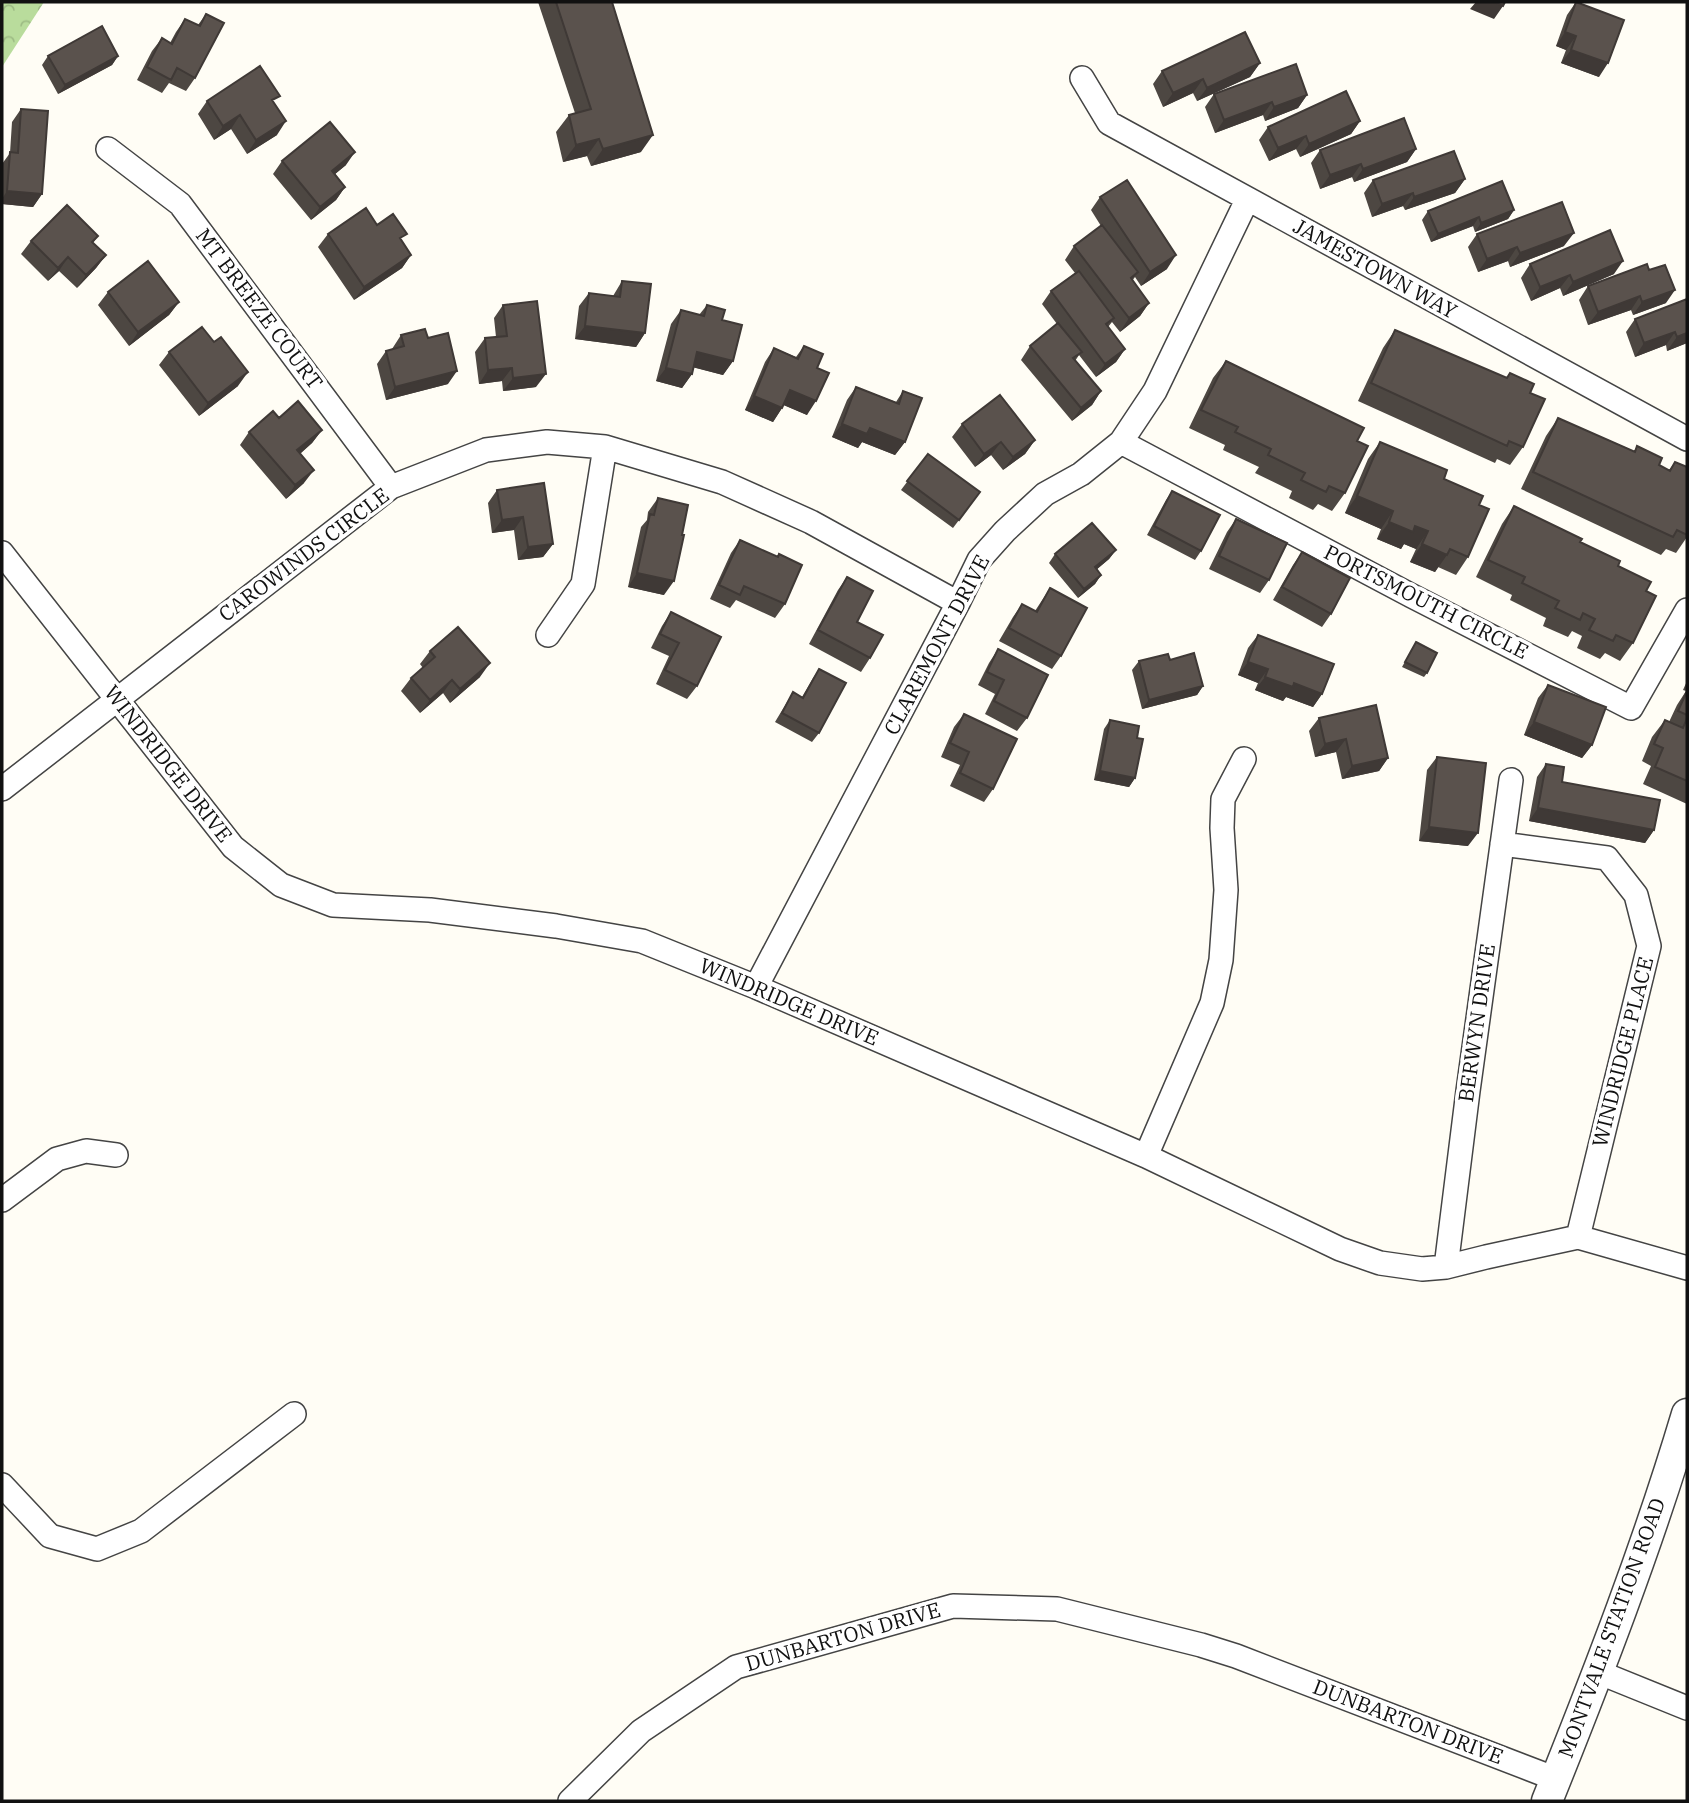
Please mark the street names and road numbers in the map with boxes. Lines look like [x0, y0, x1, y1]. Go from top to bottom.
street label: JAMESTOWN WAY [1289, 211, 1462, 325]
street label: MT BREEZE COURT [190, 222, 330, 395]
street label: CAROWINDS CIRCLE [212, 481, 394, 628]
street label: PORTSMOUTH CIRCLE [1319, 537, 1533, 665]
street label: CLAREMONT DRIVE [877, 550, 995, 739]
street label: WINDRIDGE DRIVE [99, 679, 239, 848]
street label: BERWYN DRIVE [1451, 942, 1501, 1104]
street label: WINDRIDGE DRIVE [695, 951, 883, 1052]
street label: WINDRIDGE PLACE [1585, 954, 1659, 1150]
street label: MONTVALE STATION ROAD [1551, 1494, 1671, 1761]
street label: DUNBARTON DRIVE [742, 1595, 944, 1677]
street label: DUNBARTON DRIVE [1309, 1672, 1508, 1770]

